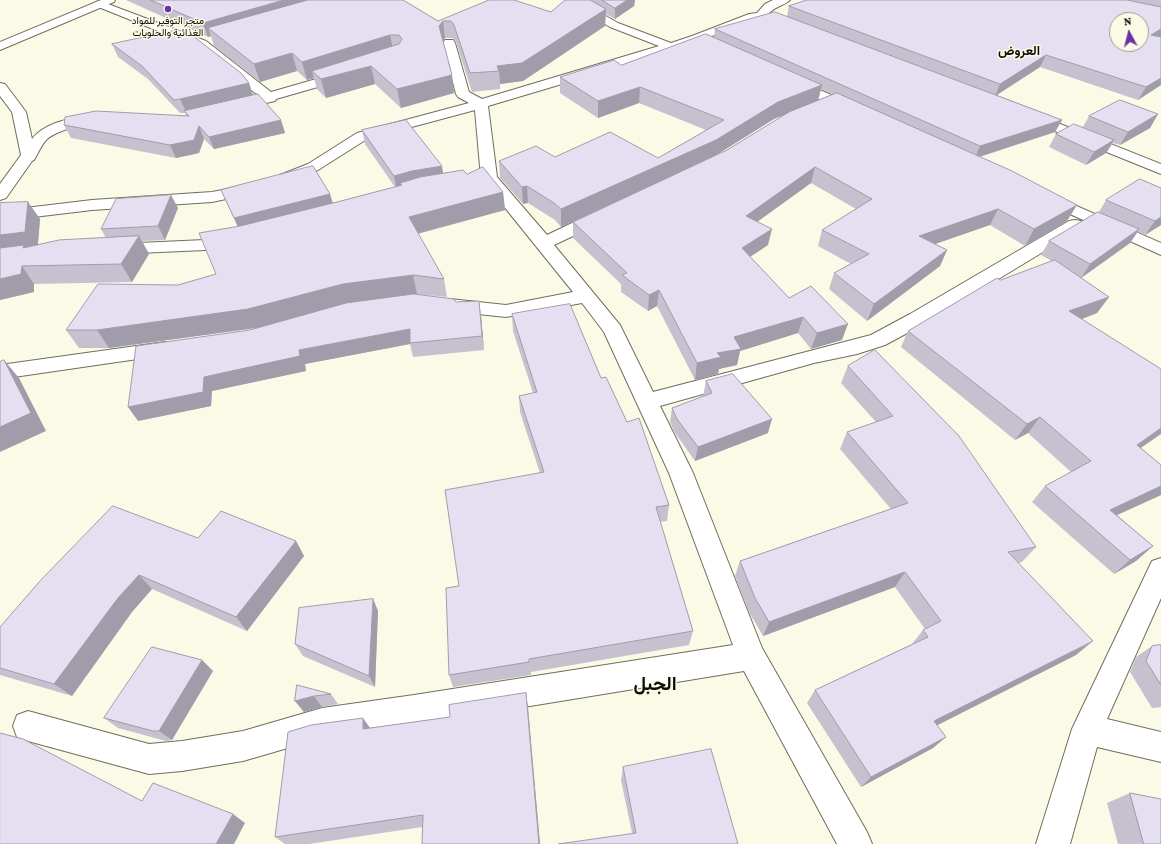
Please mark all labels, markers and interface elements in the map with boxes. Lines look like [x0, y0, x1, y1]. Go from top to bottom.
marker: متجر التوفير للمواد الغذائية والحلويات [163, 4, 173, 14]
north arrow [1109, 12, 1149, 52]
place label: متجر التوفير للمواد الغذائية والحلويات [132, 15, 204, 38]
text: N [1123, 15, 1132, 27]
district label: العروض [998, 43, 1040, 59]
district label: الجبل [633, 673, 677, 695]

